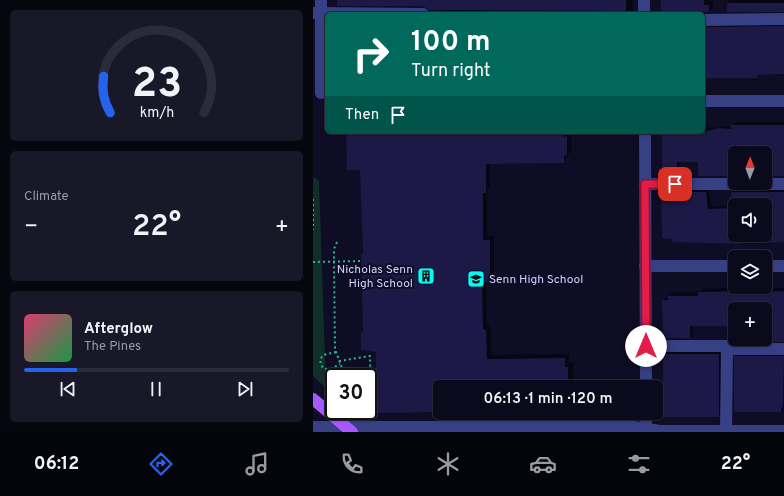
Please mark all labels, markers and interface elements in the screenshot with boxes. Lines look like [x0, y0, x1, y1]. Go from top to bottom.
text: 100 m [411, 25, 491, 61]
icon: right [345, 28, 397, 80]
text: 23 [131, 59, 182, 112]
text: Turn right [411, 60, 491, 83]
text: km/h [139, 104, 174, 122]
icon: arrive [387, 104, 409, 126]
text: Then [345, 106, 379, 125]
north arrow [728, 146, 772, 190]
map controls [728, 146, 772, 346]
pin [658, 167, 692, 201]
icon: arrive [664, 173, 686, 195]
text: Climate [24, 189, 69, 205]
button: sound [728, 198, 772, 242]
text: 22° [132, 209, 181, 246]
text: − [24, 214, 38, 241]
text: + [275, 214, 289, 241]
button: layers [728, 250, 772, 294]
place label: Nicholas Senn High School [337, 262, 413, 292]
building icon: Nicholas Senn High School [416, 266, 436, 286]
school or university icon: Senn High School [466, 269, 486, 289]
place label: Senn High School [489, 272, 583, 288]
button: + [728, 302, 772, 346]
text: Afterglow [84, 320, 153, 339]
position arrow [625, 325, 667, 367]
text: The Pines [84, 339, 141, 355]
speed limit sign: 30 [325, 368, 377, 420]
icon: previous [57, 378, 79, 400]
icon: pause [145, 378, 167, 400]
icon: next [234, 378, 256, 400]
text: 06:13 · 1 min · 120 m [484, 390, 612, 409]
icon: directions [147, 450, 175, 478]
icon: music [243, 450, 271, 478]
icon: phone [338, 450, 366, 478]
icon: climate [434, 450, 462, 478]
icon: car [529, 450, 557, 478]
icon: filters [625, 450, 653, 478]
text: 06:12 [34, 453, 79, 476]
text: 22° [721, 453, 750, 476]

